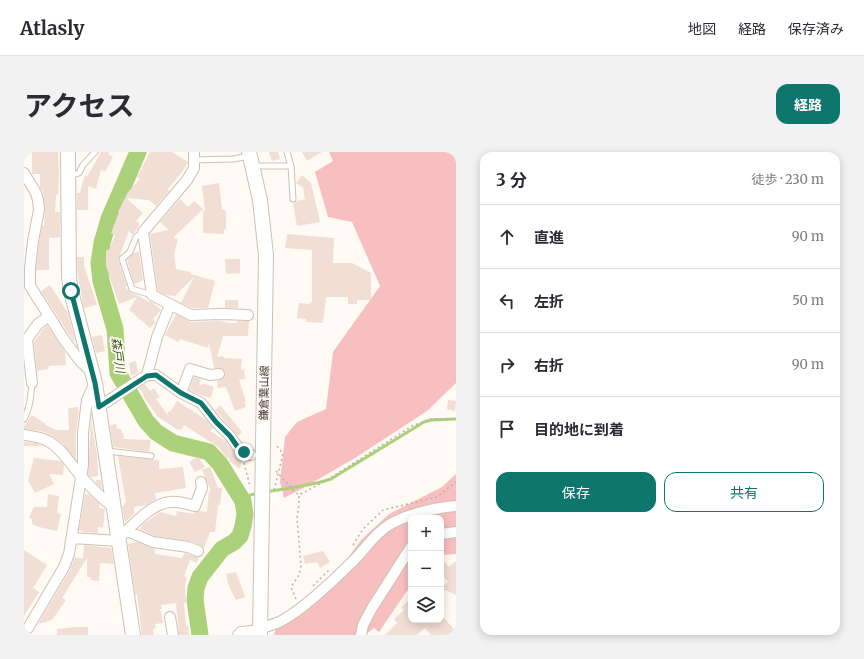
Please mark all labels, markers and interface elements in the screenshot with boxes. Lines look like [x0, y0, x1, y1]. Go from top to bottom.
text: Atlasly [20, 16, 84, 40]
text: 地図 [688, 20, 716, 38]
text: 経路 [738, 20, 766, 38]
text: 保存済み [788, 20, 844, 38]
button: 経路 [776, 84, 840, 124]
text: アクセス [24, 88, 135, 124]
text: 3 分 [496, 169, 527, 191]
text: 徒歩 · 230 m [751, 171, 824, 188]
icon: ahead [496, 226, 518, 248]
text: 直進 [534, 228, 564, 247]
text: 90 m [792, 228, 824, 245]
route start [62, 282, 80, 300]
icon: left [496, 290, 518, 312]
text: 左折 [534, 292, 564, 311]
text: 50 m [792, 292, 824, 309]
water label: 森戸川 [109, 336, 129, 376]
icon: right [496, 354, 518, 376]
text: 右折 [534, 356, 564, 375]
text: 90 m [792, 356, 824, 373]
street label: 鎌倉葉山線 [257, 365, 271, 421]
icon: arrive [496, 418, 518, 440]
text: 目的地に到着 [534, 420, 624, 439]
route end [235, 443, 253, 461]
button: 保存 [496, 472, 656, 512]
button: 共有 [664, 472, 824, 512]
map controls [408, 515, 444, 623]
button: + [408, 515, 444, 551]
button: − [408, 551, 444, 587]
button: layers [408, 587, 444, 623]

